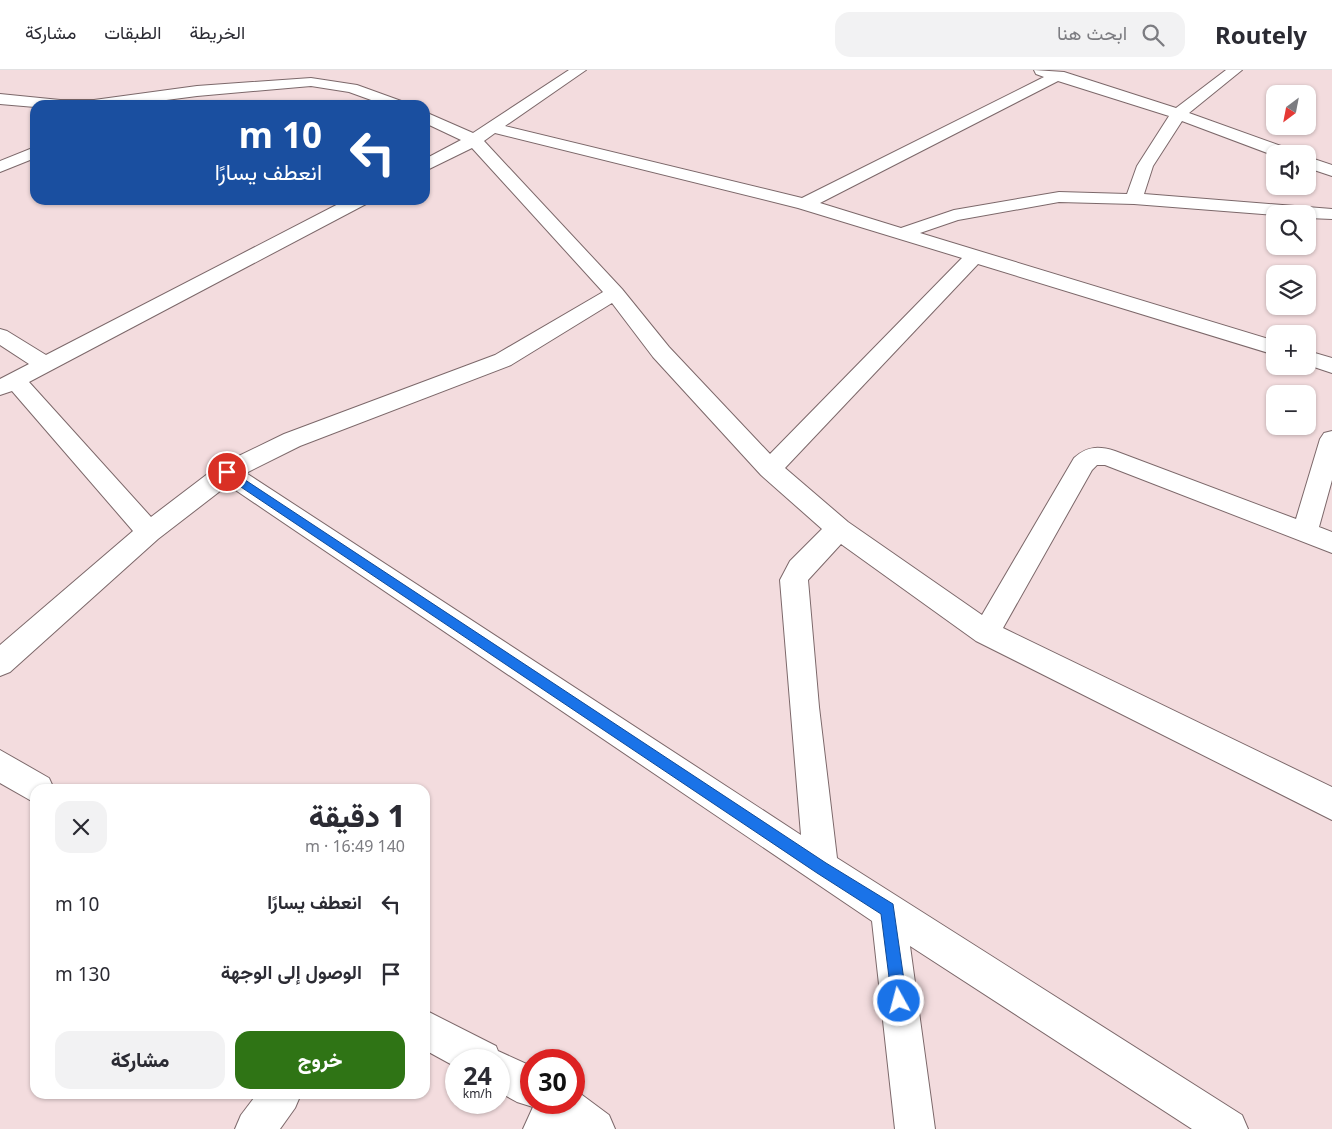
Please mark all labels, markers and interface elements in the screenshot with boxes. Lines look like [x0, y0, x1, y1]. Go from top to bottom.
search box [835, 12, 1185, 57]
text: Routely [1215, 18, 1307, 51]
text: مشاركة [25, 20, 76, 44]
text: الطبقات [104, 20, 161, 44]
text: الخريطة [189, 20, 245, 44]
text: ابحث هنا [1057, 20, 1127, 46]
icon: search [1139, 21, 1167, 49]
north arrow [1266, 85, 1316, 135]
map controls [1266, 85, 1316, 435]
text: 10 m [239, 111, 322, 158]
icon: left [340, 120, 405, 185]
button: sound [1266, 145, 1316, 195]
text: انعطف يسارًا [215, 156, 322, 186]
button: search [1266, 205, 1316, 255]
button: layers [1266, 265, 1316, 315]
button: + [1266, 325, 1316, 375]
button: − [1266, 385, 1316, 435]
pin [206, 451, 248, 493]
icon: arrive [213, 458, 241, 486]
text: 1 دقيقة [309, 795, 405, 836]
button: close [55, 801, 107, 853]
text: 140 m · 16:49 [305, 835, 405, 857]
text: انعطف يسارًا [267, 889, 362, 915]
icon: left [377, 890, 405, 918]
text: 10 m [55, 891, 99, 917]
text: الوصول إلى الوجهة [221, 959, 362, 985]
icon: arrive [377, 960, 405, 988]
text: 130 m [55, 961, 110, 987]
position arrow [872, 974, 924, 1026]
button: مشاركة [55, 1031, 225, 1089]
button: خروج [235, 1031, 405, 1089]
speed limit sign: 30 [520, 1049, 585, 1114]
text: 24 [463, 1058, 492, 1092]
text: km/h [463, 1085, 492, 1102]

